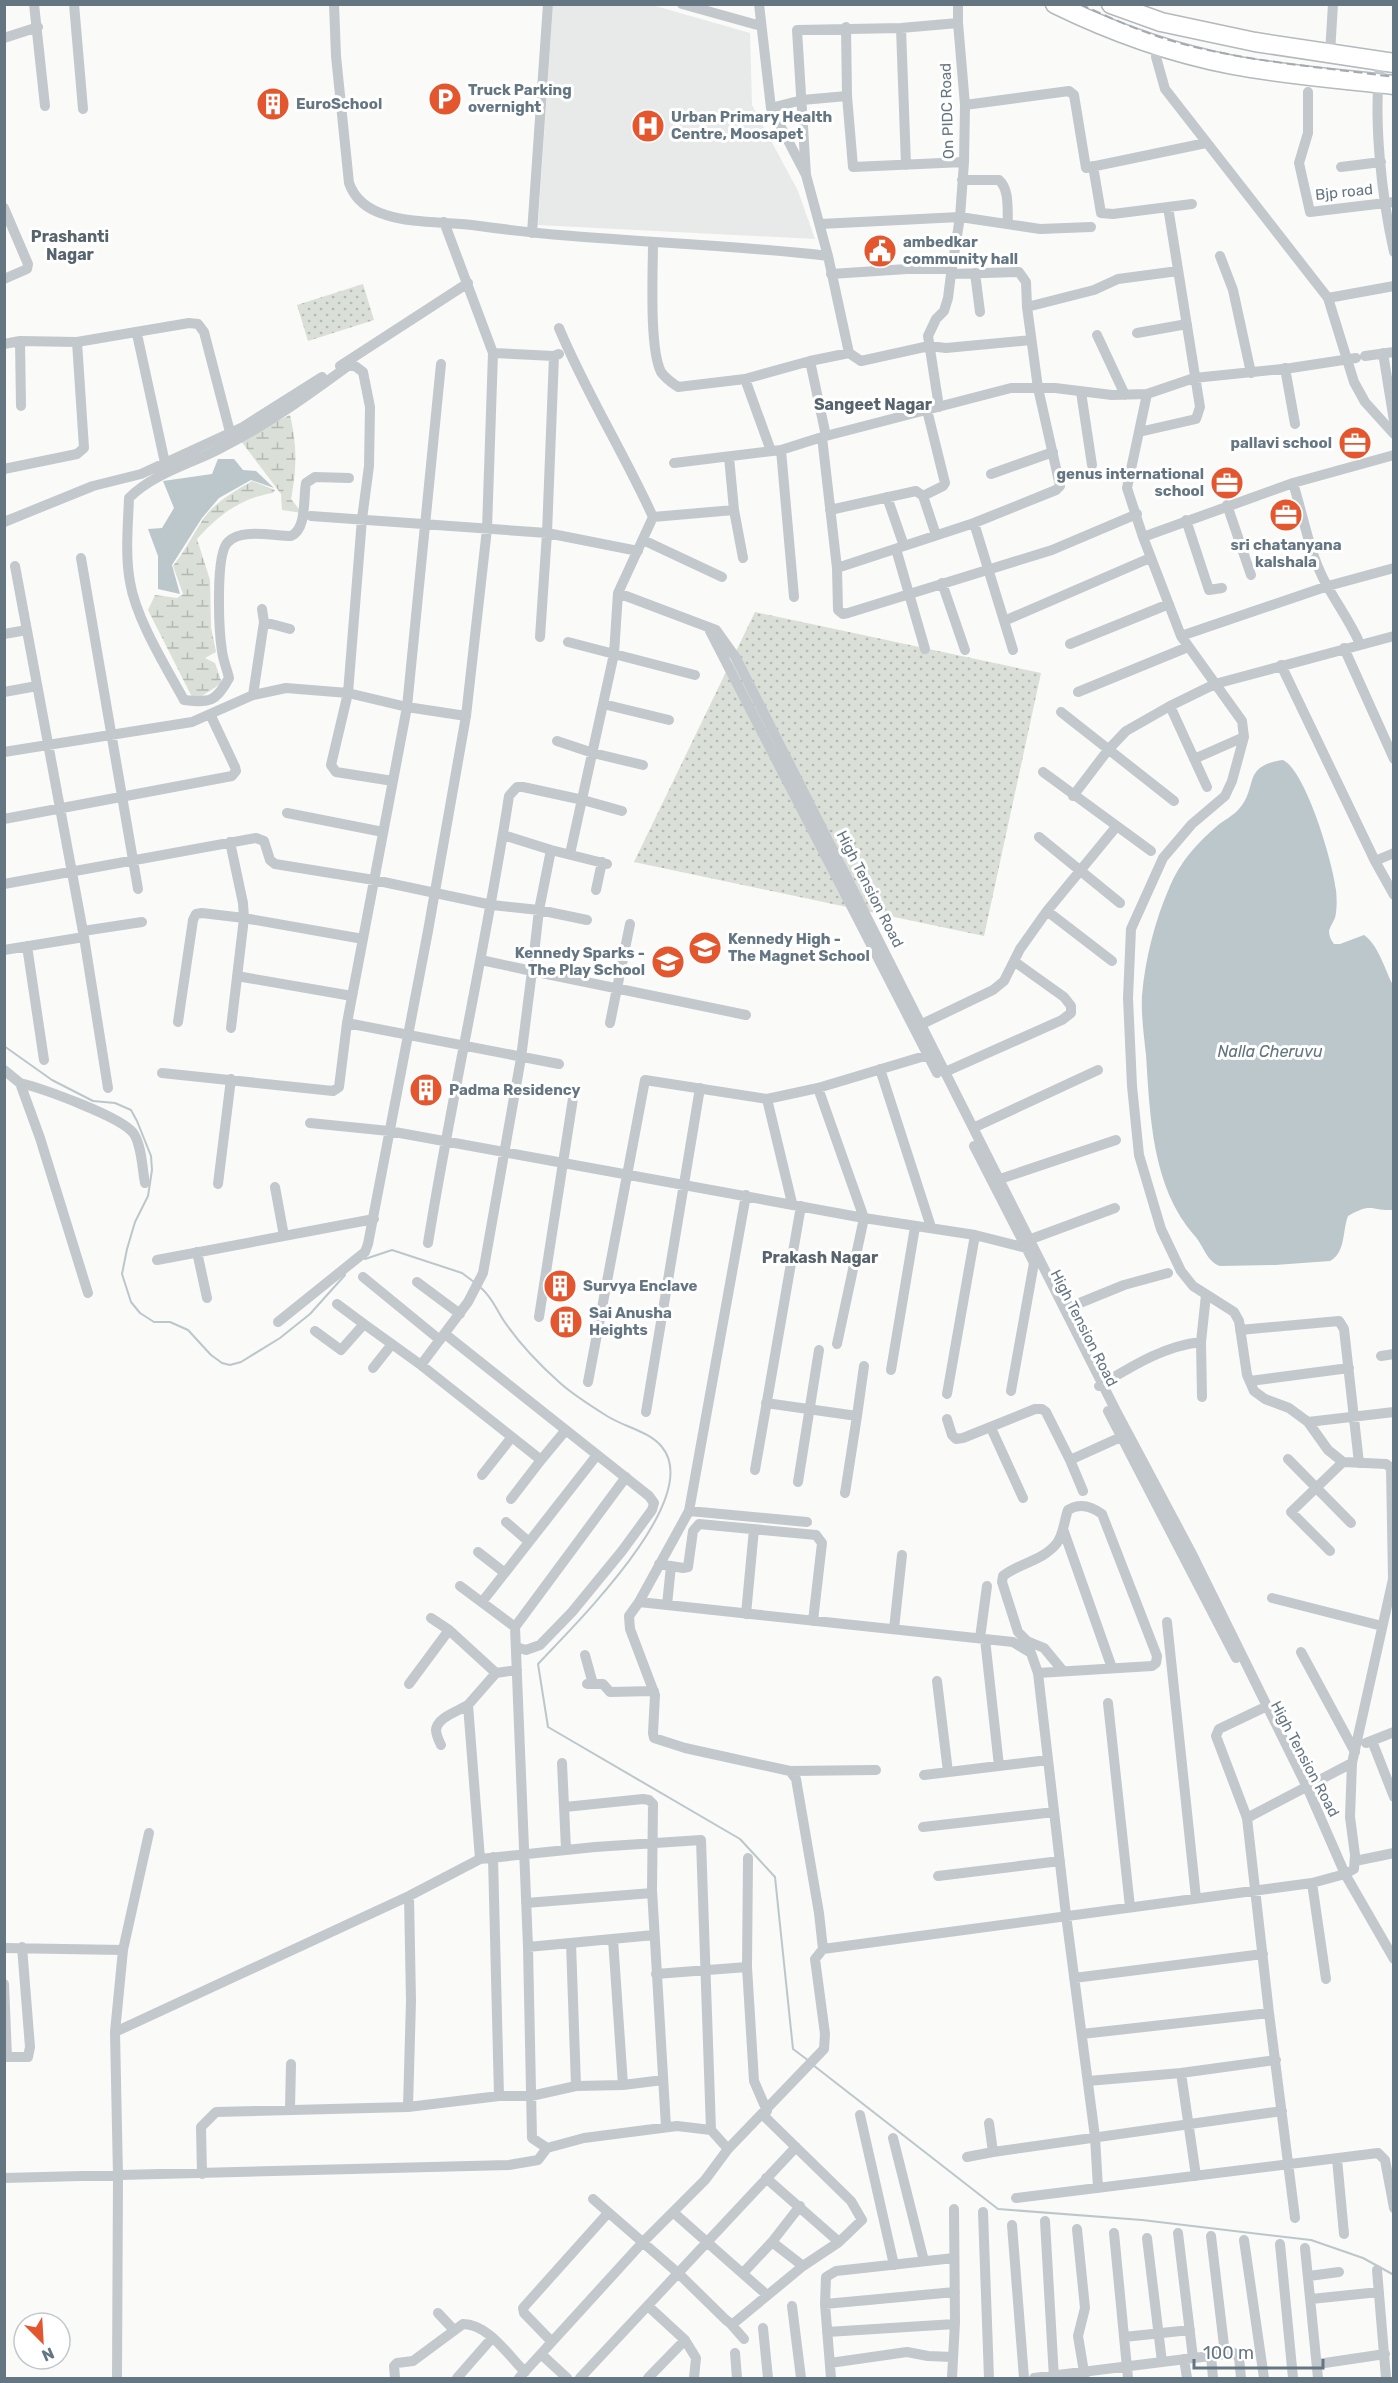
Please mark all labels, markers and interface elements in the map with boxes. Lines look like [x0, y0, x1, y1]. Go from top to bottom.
street label: On PIDC Road [936, 63, 958, 159]
parking icon: Truck Parking overnight [427, 81, 463, 117]
place label: Truck Parking overnight [468, 81, 572, 116]
building icon: EuroSchool [255, 86, 291, 122]
place label: EuroSchool [296, 95, 382, 113]
hospital icon: Urban Primary Health Centre, Moosapet [630, 108, 666, 144]
place label: Urban Primary Health Centre, Moosapet [671, 108, 832, 143]
street label: Bjp road [1314, 180, 1374, 204]
district label: Prashanti Nagar [31, 227, 109, 264]
public building icon: ambedkar community hall [862, 233, 898, 269]
place label: ambedkar community hall [903, 233, 1018, 268]
district label: Sangeet Nagar [814, 395, 933, 414]
office icon: pallavi school [1337, 425, 1373, 461]
place label: pallavi school [1231, 434, 1332, 452]
place label: genus international school [1057, 465, 1204, 500]
office icon: genus international school [1209, 465, 1245, 501]
office icon: sri chatanyana kalshala [1268, 497, 1304, 533]
place label: sri chatanyana kalshala [1230, 536, 1342, 571]
street label: High Tension Road [833, 828, 907, 950]
school or university icon: Kennedy High - The Magnet School [687, 930, 723, 966]
place label: Kennedy High - The Magnet School [728, 930, 870, 965]
place label: Kennedy Sparks - The Play School [515, 944, 645, 979]
school or university icon: Kennedy Sparks - The Play School [650, 944, 686, 980]
water label: Nalla Cheruvu [1217, 1042, 1323, 1061]
building icon: Padma Residency [408, 1072, 444, 1108]
place label: Padma Residency [449, 1081, 580, 1099]
district label: Prakash Nagar [762, 1248, 879, 1267]
street label: High Tension Road [1047, 1267, 1121, 1389]
building icon: Survya Enclave [542, 1268, 578, 1304]
place label: Survya Enclave [583, 1277, 698, 1295]
building icon: Sai Anusha Heights [548, 1304, 584, 1340]
place label: Sai Anusha Heights [589, 1304, 672, 1339]
street label: High Tension Road [1267, 1698, 1343, 1820]
north arrow [12, 2311, 72, 2371]
scale bar [1194, 2332, 1323, 2370]
text: 100 m [1203, 2342, 1254, 2364]
text: N [39, 2343, 57, 2365]

